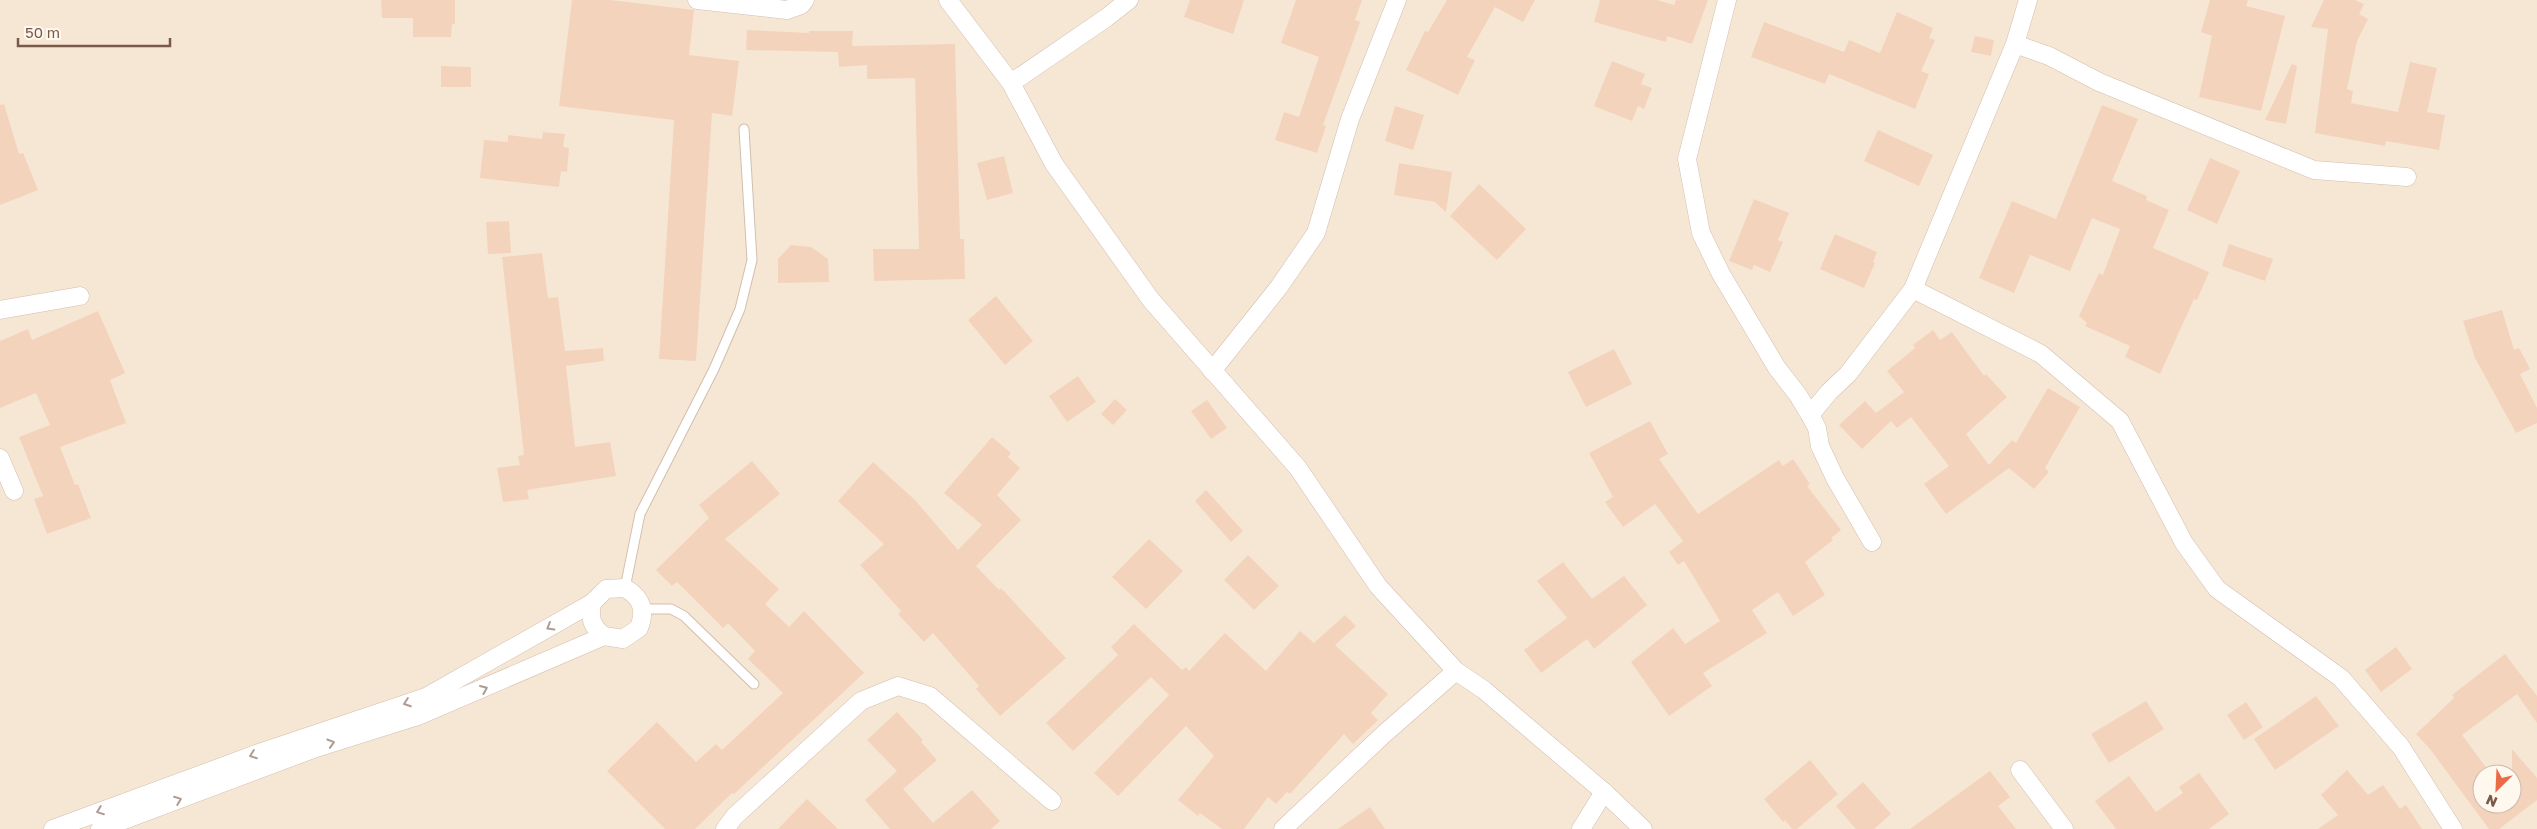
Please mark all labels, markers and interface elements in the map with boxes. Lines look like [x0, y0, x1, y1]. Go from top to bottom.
scale bar [18, 15, 170, 47]
text: 50 m [25, 23, 60, 41]
one-way arrow [546, 621, 555, 631]
one-way arrow [479, 684, 488, 695]
one-way arrow [403, 697, 412, 707]
one-way arrow [326, 739, 334, 749]
one-way arrow [249, 749, 258, 759]
north arrow [2472, 764, 2522, 814]
text: N [2483, 791, 2500, 811]
one-way arrow [174, 795, 182, 805]
one-way arrow [96, 805, 105, 815]

